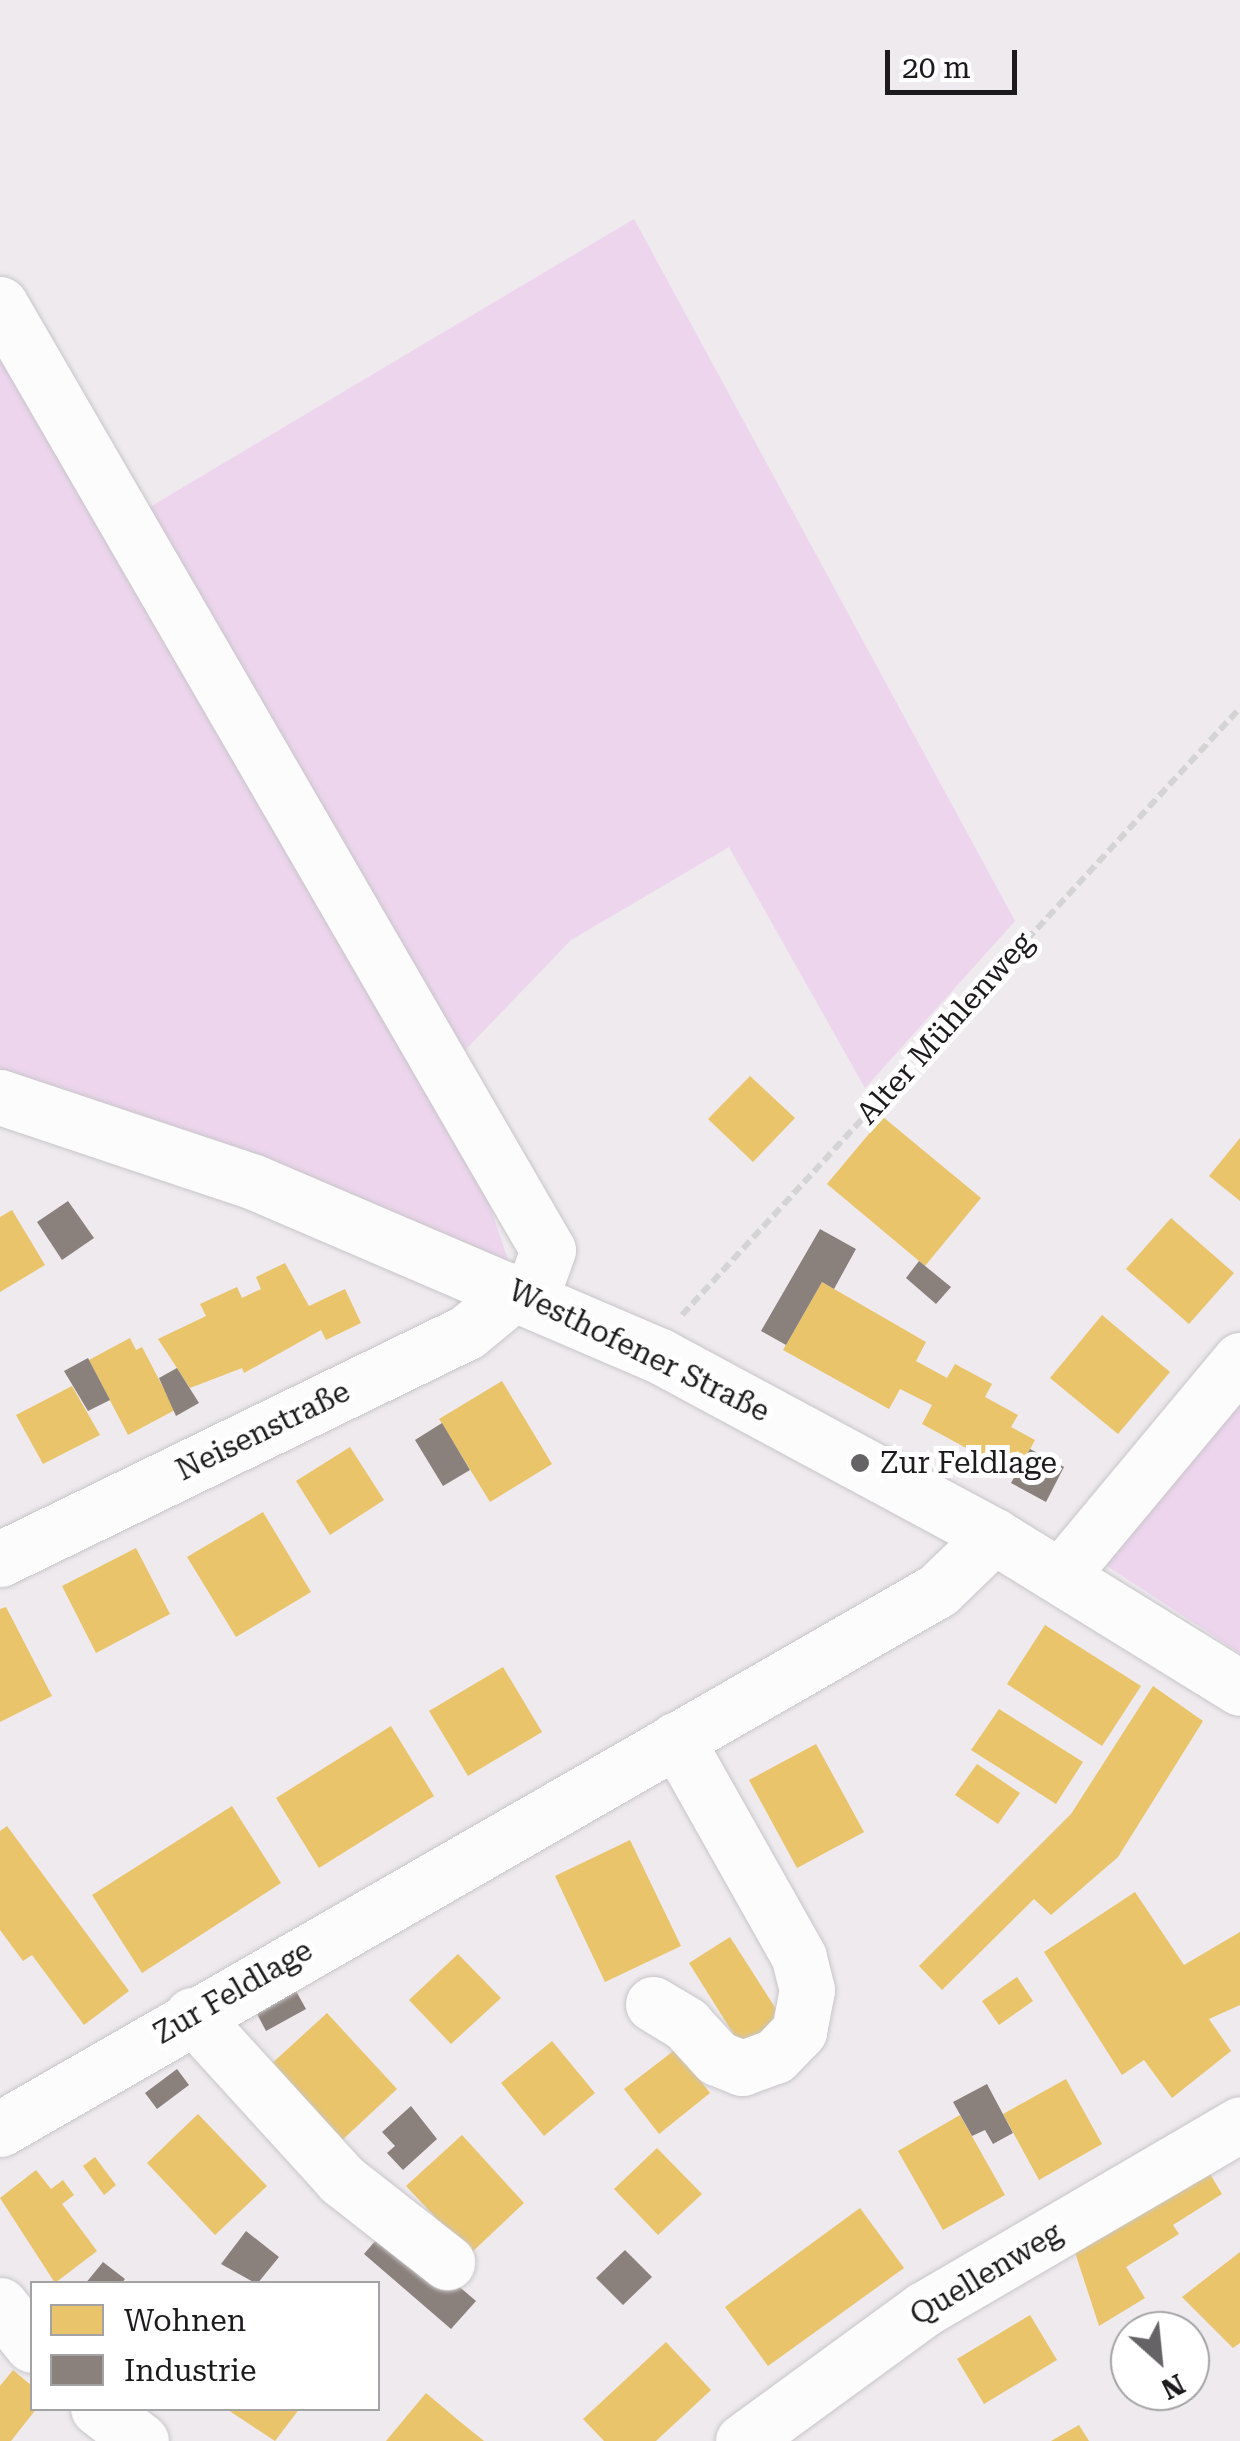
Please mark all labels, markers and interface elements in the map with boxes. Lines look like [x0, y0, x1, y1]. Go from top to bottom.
scale bar [890, 30, 1022, 92]
text: 20 m [902, 50, 971, 85]
street label: Alter Mühlenweg [849, 924, 1041, 1132]
street label: Westhofener Straße [503, 1272, 775, 1430]
street label: Neisenstraße [170, 1373, 356, 1489]
place label: Zur Feldlage [880, 1445, 1057, 1481]
marker: Zur Feldlage [849, 1452, 871, 1474]
street label: Zur Feldlage [147, 1932, 319, 2052]
street label: Quellenweg [904, 2215, 1068, 2333]
legend [30, 2281, 380, 2411]
text: Wohnen [124, 2303, 246, 2338]
north arrow [1110, 2311, 1210, 2411]
text: Industrie [124, 2353, 256, 2388]
text: N [1156, 2367, 1190, 2406]

